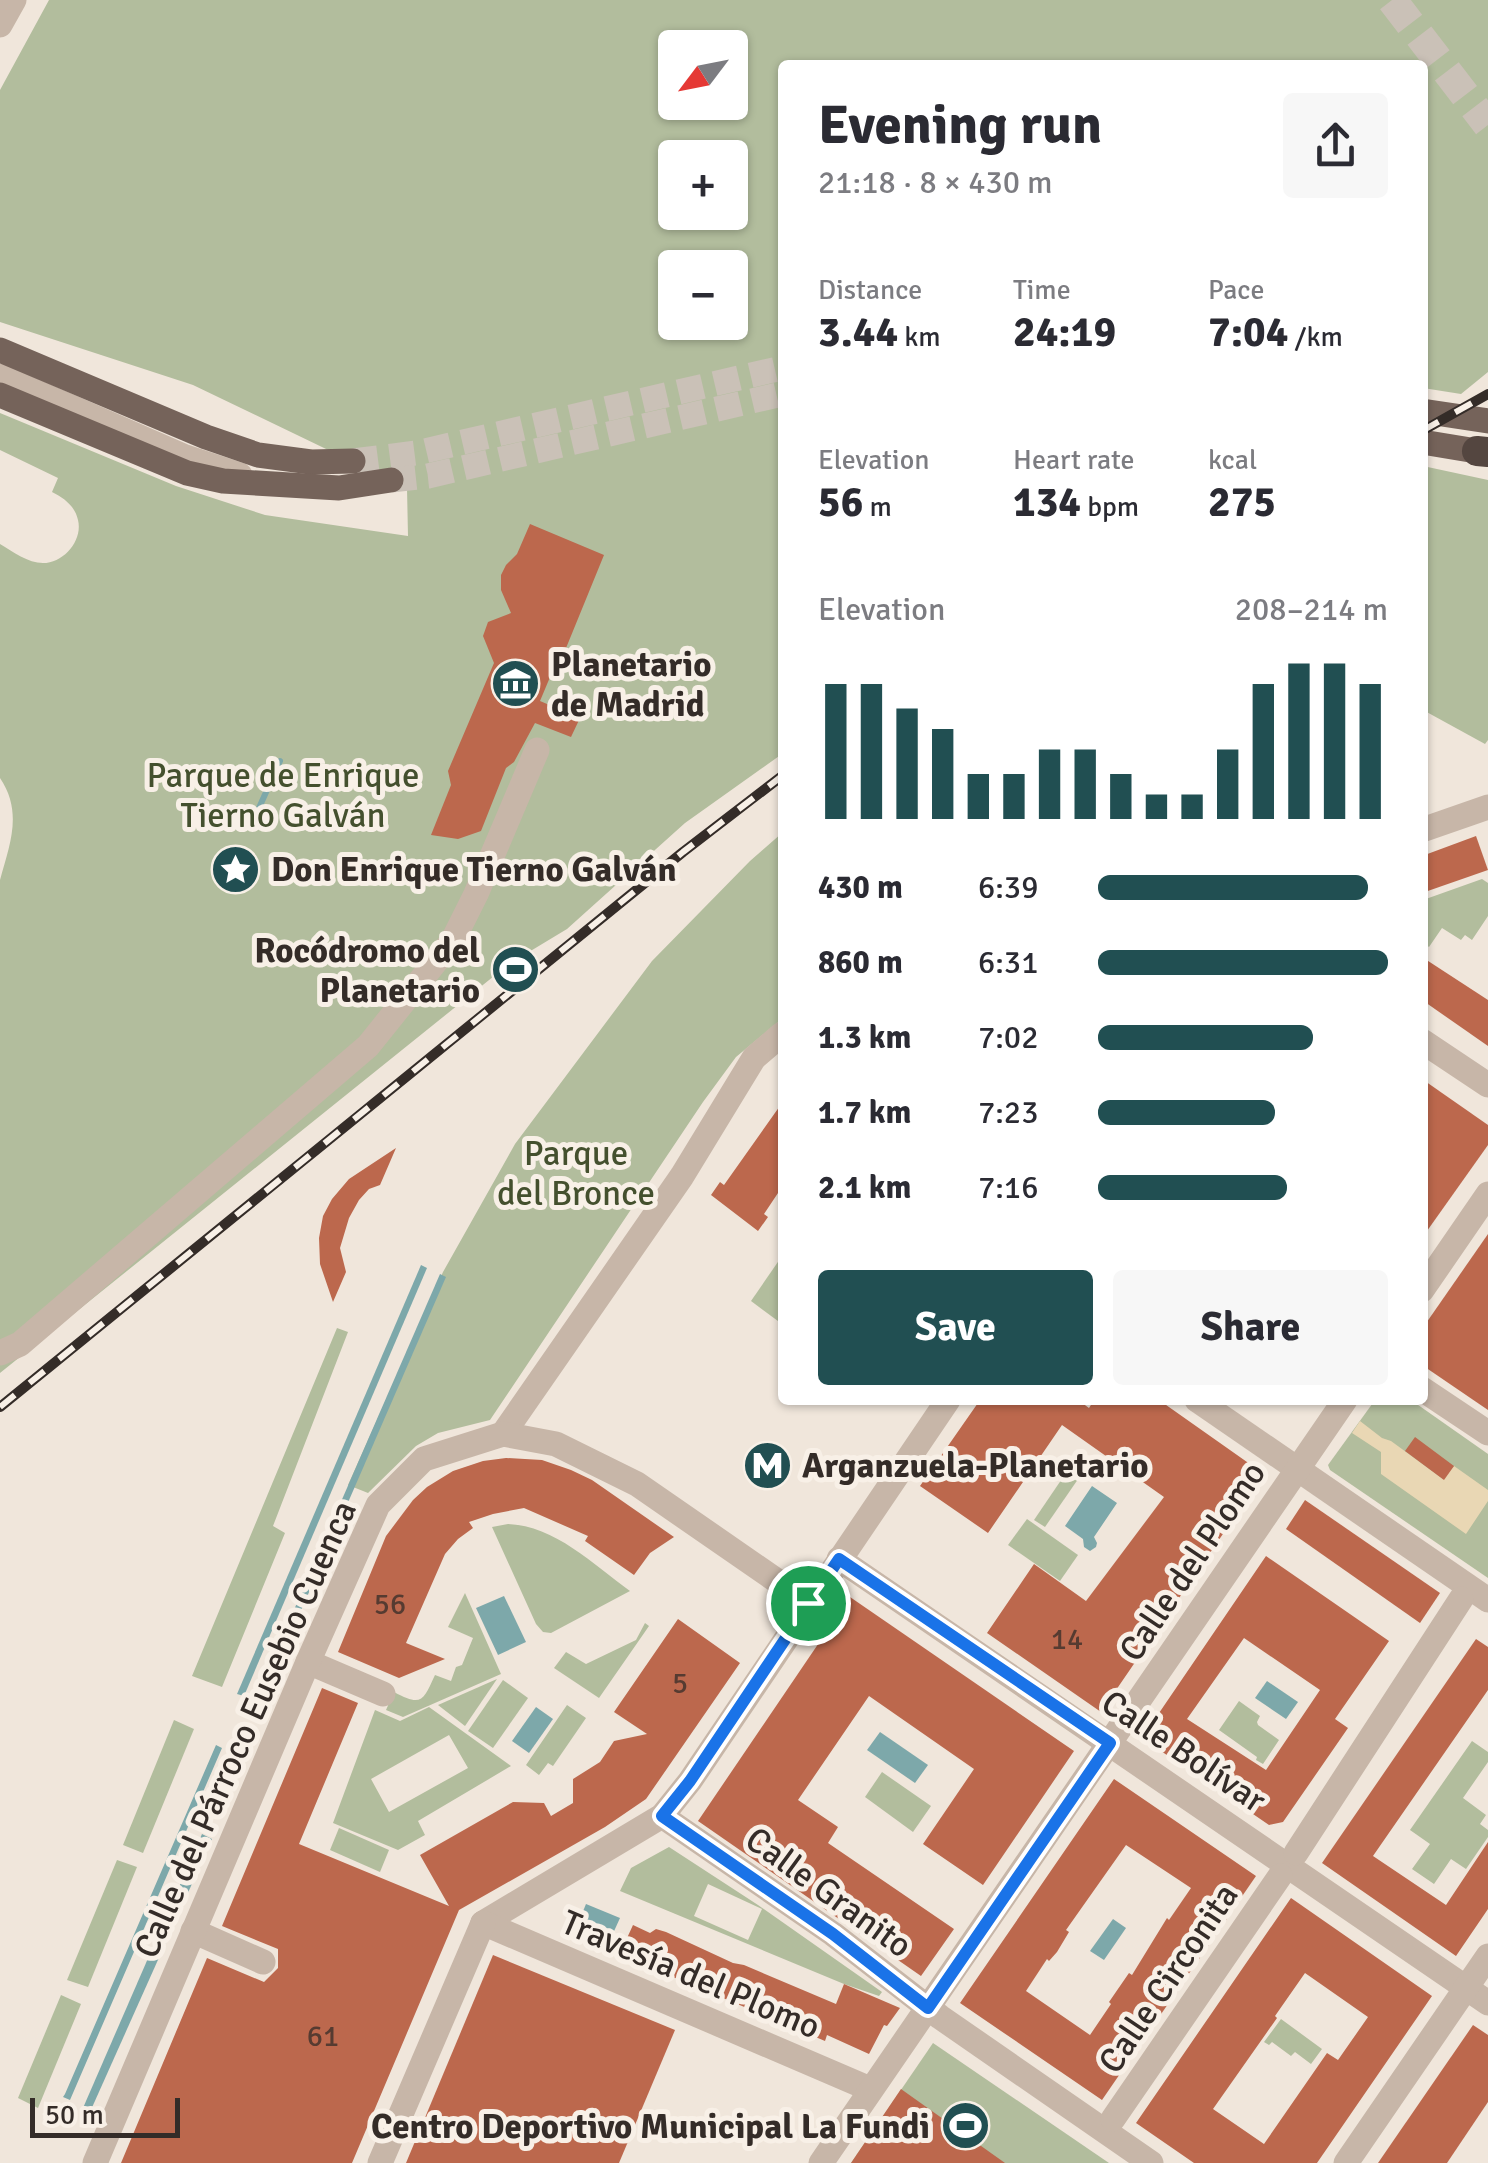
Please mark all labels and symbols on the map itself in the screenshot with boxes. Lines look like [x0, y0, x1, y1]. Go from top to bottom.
north arrow [658, 30, 748, 120]
place label: Planetario de Madrid [551, 643, 712, 726]
museum icon: Planetario de Madrid [490, 658, 542, 710]
park label: Parque de Enrique Tierno Galván [147, 754, 419, 837]
place icon: Don Enrique Tierno Galván [210, 843, 262, 895]
place label: Don Enrique Tierno Galván [271, 848, 677, 891]
place label: Rocódromo del Planetario [254, 929, 480, 1012]
sports icon: Rocódromo del Planetario [489, 944, 541, 996]
park label: Parque del Bronce [497, 1132, 655, 1215]
metro station icon: Arganzuela-Planetario [741, 1439, 793, 1491]
place label: Arganzuela-Planetario [802, 1444, 1149, 1487]
street label: Calle del Plomo [1110, 1453, 1275, 1669]
street label: Calle del Párroco Eusebio Cuenca [125, 1494, 366, 1965]
pin [766, 1561, 851, 1646]
house number: 56 [374, 1586, 406, 1623]
house number: 14 [1051, 1621, 1083, 1658]
house number: 5 [672, 1665, 688, 1702]
street label: Calle Bolívar [1093, 1681, 1274, 1822]
street label: Calle Granito [737, 1818, 920, 1967]
street label: Calle Circonita [1089, 1875, 1248, 2081]
street label: Travesía del Plomo [555, 1901, 827, 2048]
house number: 61 [307, 2018, 339, 2055]
scale bar [30, 2093, 180, 2138]
sports icon: Centro Deportivo Municipal La Fundi [939, 2100, 991, 2152]
place label: Centro Deportivo Municipal La Fundi [371, 2105, 930, 2148]

